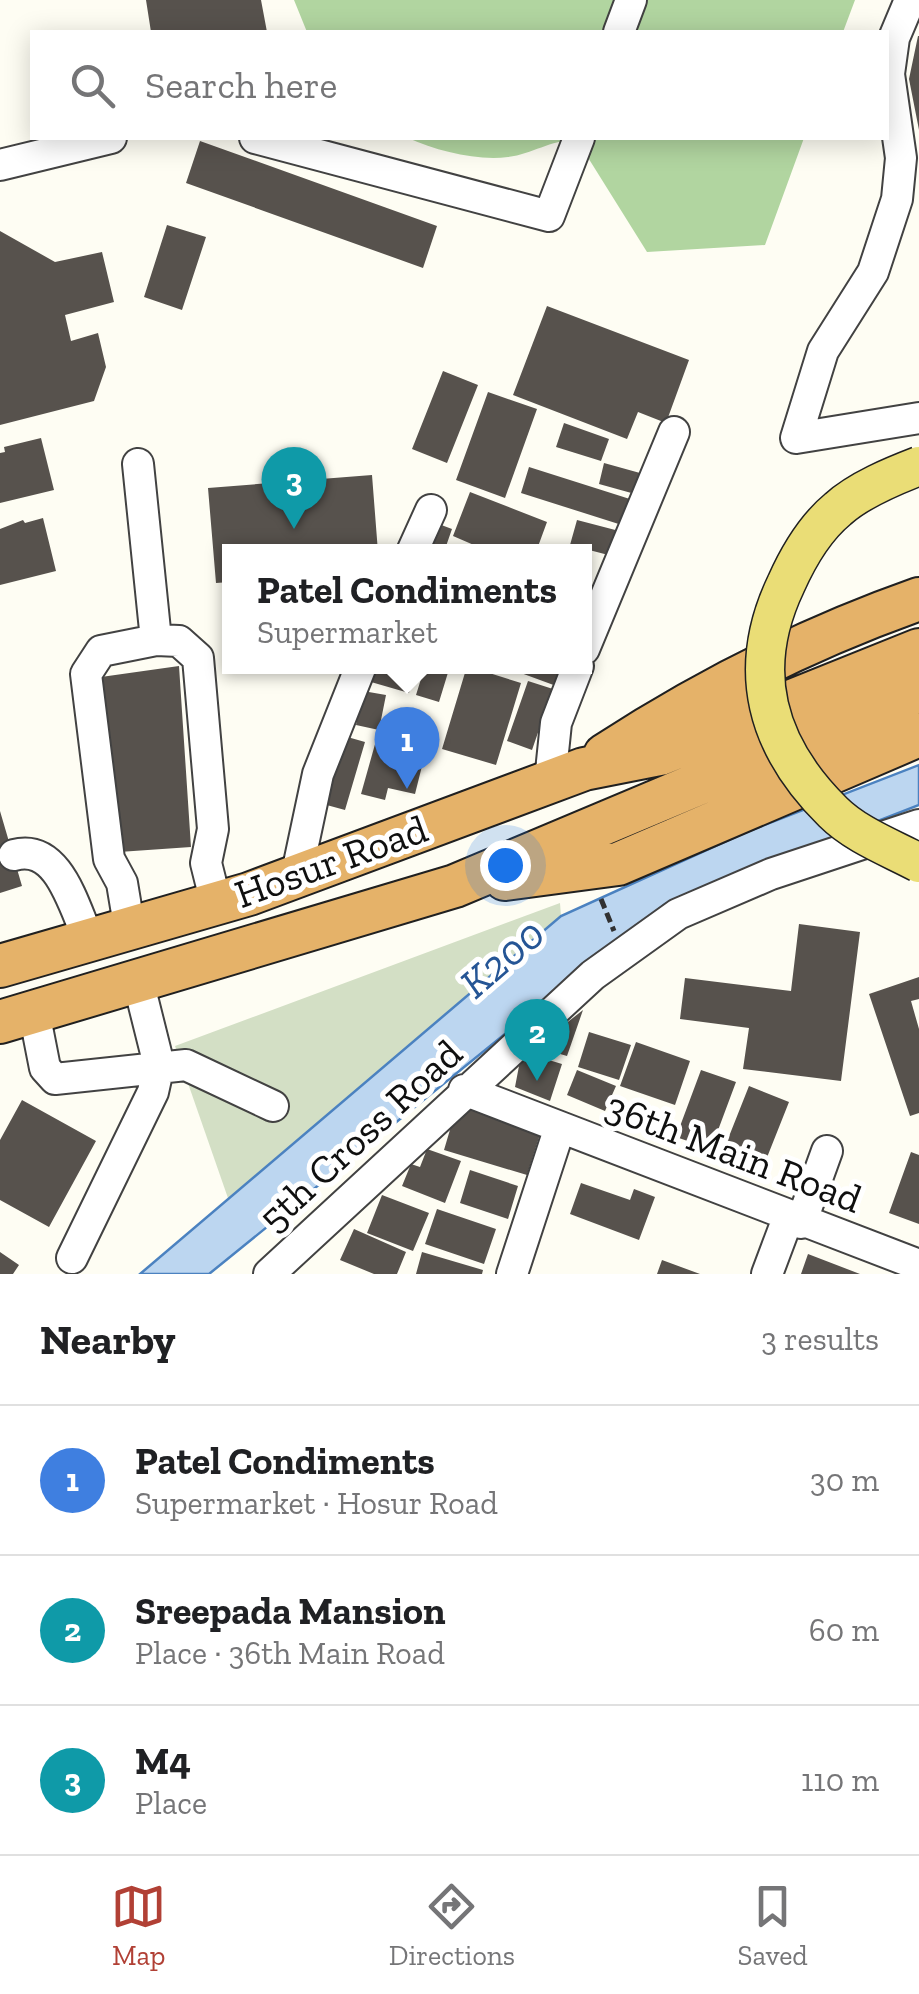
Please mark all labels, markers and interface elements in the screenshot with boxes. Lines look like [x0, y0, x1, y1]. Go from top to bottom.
search box [30, 30, 889, 140]
icon: search [65, 58, 120, 113]
text: Search here [145, 62, 337, 108]
pin: 3 [262, 446, 326, 529]
popup [222, 544, 592, 674]
text: Patel Condiments [257, 567, 557, 613]
text: Supermarket [257, 613, 438, 651]
pin: 1 [374, 706, 440, 789]
street label: Hosur Road [228, 804, 434, 918]
your location [480, 840, 531, 891]
water label: K200 [449, 908, 555, 1008]
pin: 2 [504, 998, 570, 1081]
street label: 5th Cross Road [249, 1029, 471, 1241]
street label: 36th Main Road [599, 1081, 869, 1223]
text: Nearby [40, 1314, 176, 1365]
text: 3 results [761, 1320, 879, 1358]
text: Patel Condiments [135, 1438, 435, 1484]
text: 1 [66, 1461, 79, 1499]
text: 30 m [810, 1461, 879, 1499]
text: Supermarket · Hosur Road [135, 1484, 498, 1522]
text: Sreepada Mansion [135, 1588, 445, 1634]
text: 2 [64, 1611, 81, 1649]
text: 60 m [809, 1611, 879, 1649]
text: Place · 36th Main Road [135, 1634, 445, 1672]
text: M4 [135, 1738, 191, 1784]
text: 3 [64, 1761, 81, 1799]
text: 110 m [801, 1761, 879, 1799]
text: Place [135, 1784, 207, 1822]
tab: Map [111, 1879, 166, 1972]
tab: Directions [389, 1879, 515, 1972]
tab: Saved [738, 1879, 808, 1972]

